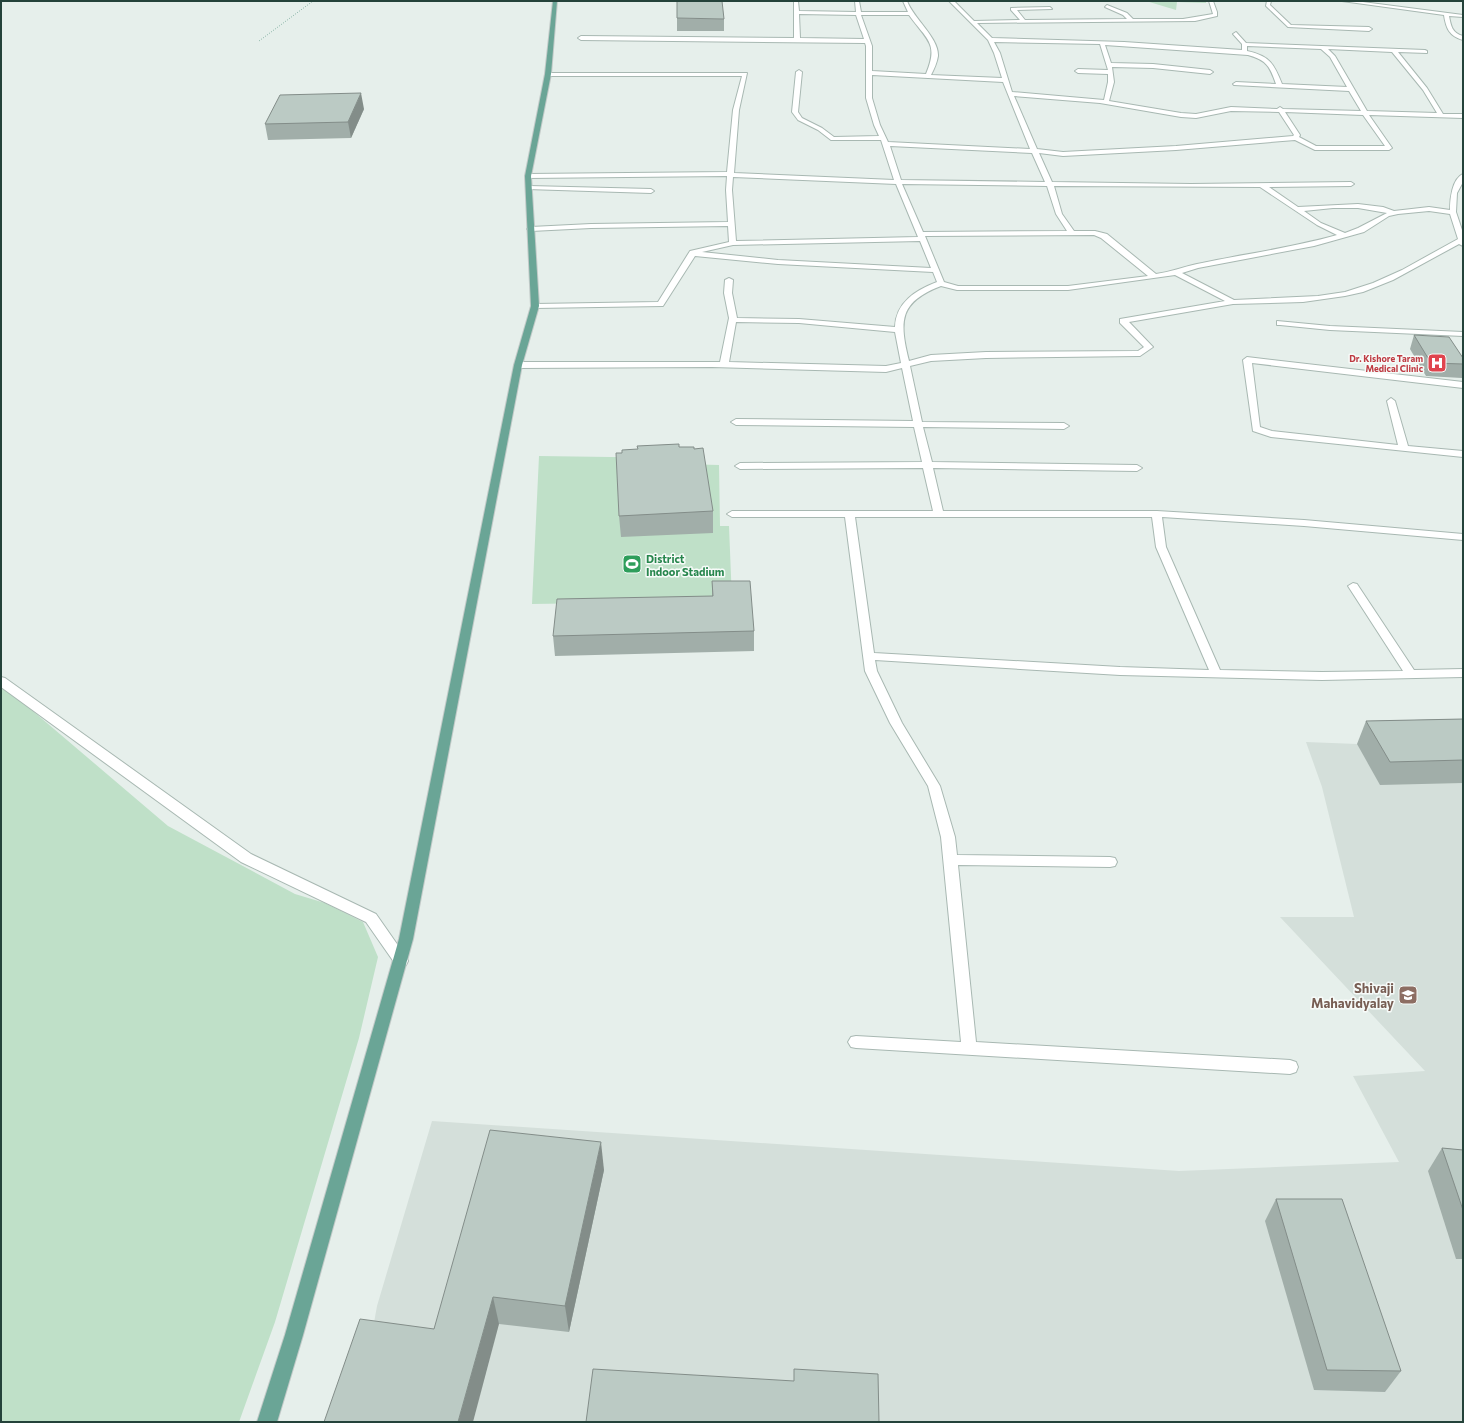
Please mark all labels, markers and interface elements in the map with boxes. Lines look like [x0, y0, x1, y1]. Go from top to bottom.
hospital icon: Dr. Kishore Taram Medical Clinic [1426, 352, 1448, 374]
place label: Dr. Kishore Taram Medical Clinic [1349, 353, 1424, 374]
place label: District Indoor Stadium [646, 552, 725, 578]
sports icon: District Indoor Stadium [621, 553, 643, 575]
place label: Shivaji Mahavidyalay [1311, 980, 1394, 1011]
school or university icon: Shivaji Mahavidyalay [1397, 984, 1419, 1006]

